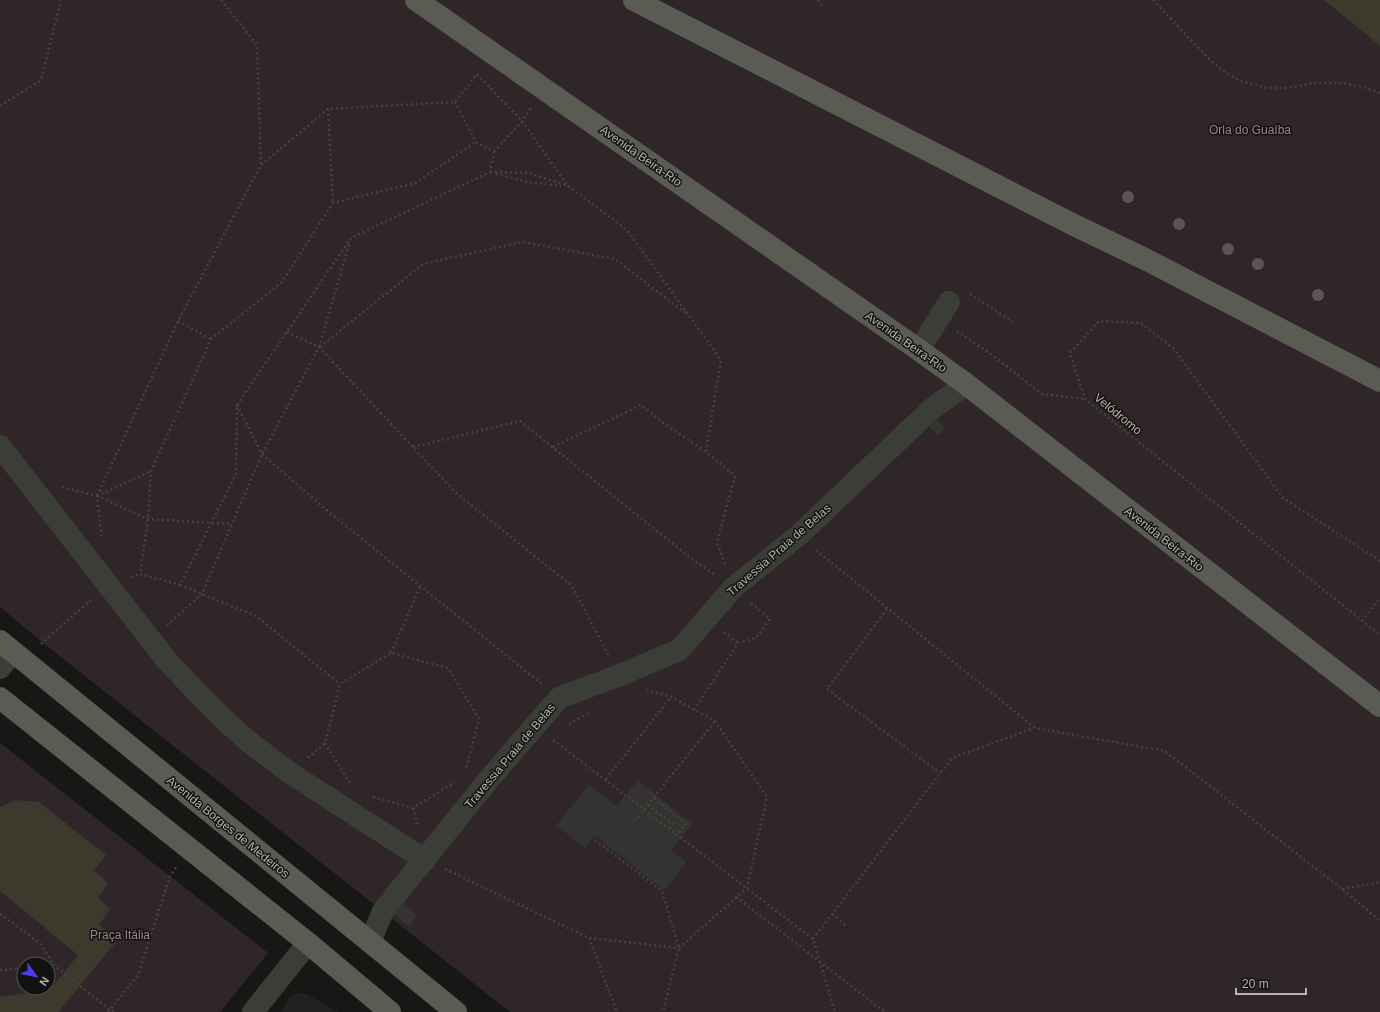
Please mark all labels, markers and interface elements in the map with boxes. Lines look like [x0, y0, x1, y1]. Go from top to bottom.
street label: Avenida Beira-Rio [597, 123, 685, 190]
park label: Orla do Guaíba [1209, 123, 1291, 137]
street label: Avenida Beira-Rio [862, 309, 950, 376]
street label: Velódromo [1091, 391, 1145, 438]
street label: Travessia Praia de Belas [724, 501, 834, 599]
street label: Avenida Beira-Rio [1122, 504, 1207, 574]
street label: Travessia Praia de Belas [462, 701, 558, 811]
street label: Avenida Borges de Medeiros [164, 773, 292, 881]
park label: Praça Itália [90, 928, 150, 942]
north arrow [16, 956, 56, 996]
scale bar [1236, 970, 1306, 996]
text: N [37, 975, 52, 988]
text: 20 m [1242, 977, 1269, 991]

